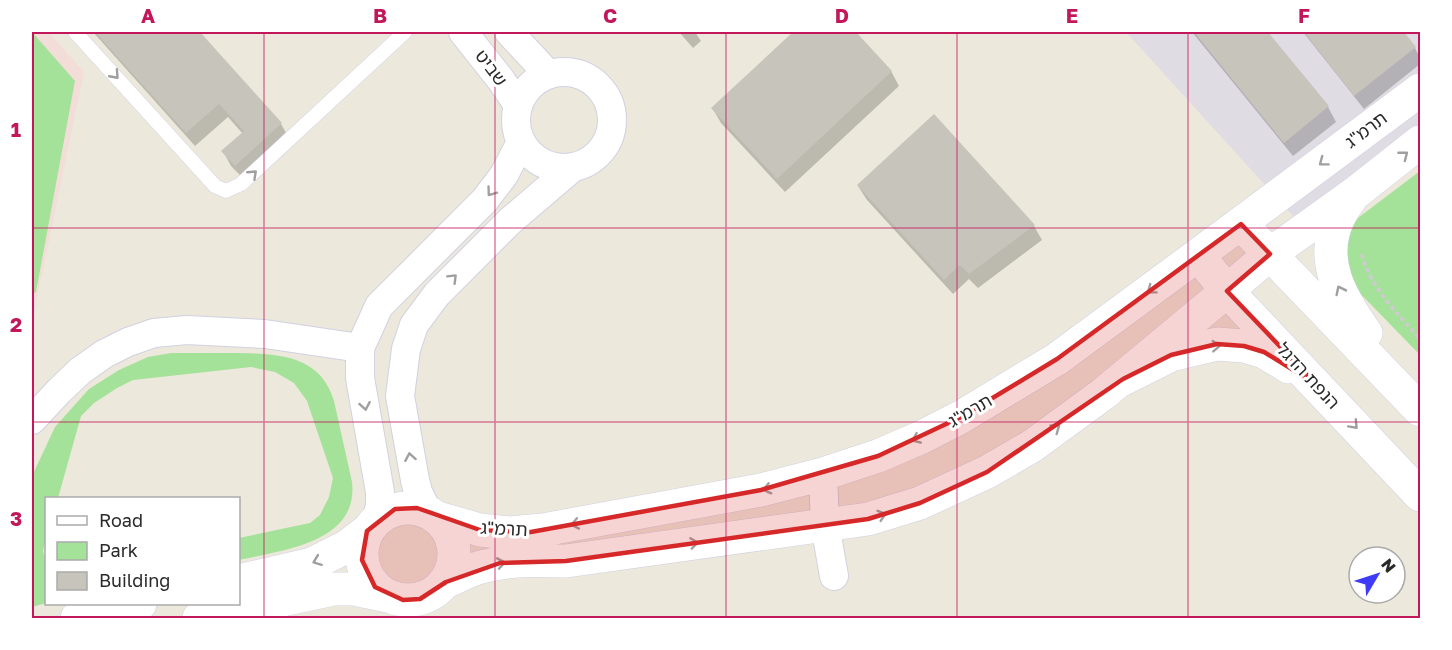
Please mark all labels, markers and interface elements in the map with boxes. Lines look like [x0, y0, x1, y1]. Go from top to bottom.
text: A [141, 3, 155, 27]
text: B [373, 3, 387, 27]
text: C [603, 3, 617, 27]
text: D [835, 3, 849, 27]
text: E [1066, 3, 1078, 27]
text: F [1298, 3, 1310, 27]
street label: שביט [471, 45, 513, 90]
one-way arrow [107, 68, 118, 79]
street label: תרמ"ג [1340, 106, 1391, 152]
text: 1 [11, 117, 21, 141]
one-way arrow [1397, 151, 1408, 162]
one-way arrow [1318, 155, 1329, 166]
one-way arrow [246, 170, 257, 181]
one-way arrow [487, 186, 498, 197]
one-way arrow [445, 275, 456, 286]
one-way arrow [1146, 283, 1157, 294]
one-way arrow [1335, 285, 1347, 296]
text: 2 [10, 312, 22, 336]
street label: הנפת הדגל [1273, 338, 1345, 413]
one-way arrow [1212, 339, 1221, 352]
street label: תרמ"ג [944, 389, 995, 431]
one-way arrow [358, 401, 371, 411]
one-way arrow [1347, 417, 1358, 428]
one-way arrow [1049, 424, 1060, 435]
one-way arrow [911, 432, 922, 444]
one-way arrow [405, 452, 417, 461]
one-way arrow [762, 481, 772, 494]
legend [45, 497, 240, 605]
text: 3 [10, 506, 22, 530]
text: Road [99, 509, 143, 531]
one-way arrow [876, 509, 887, 522]
street label: תרמ"ג [480, 516, 528, 540]
one-way arrow [570, 517, 580, 530]
one-way arrow [690, 537, 699, 550]
text: Park [99, 539, 138, 561]
north arrow [1347, 545, 1407, 605]
one-way arrow [313, 554, 324, 566]
text: N [1377, 555, 1400, 577]
one-way arrow [495, 557, 505, 570]
text: Building [99, 569, 170, 591]

